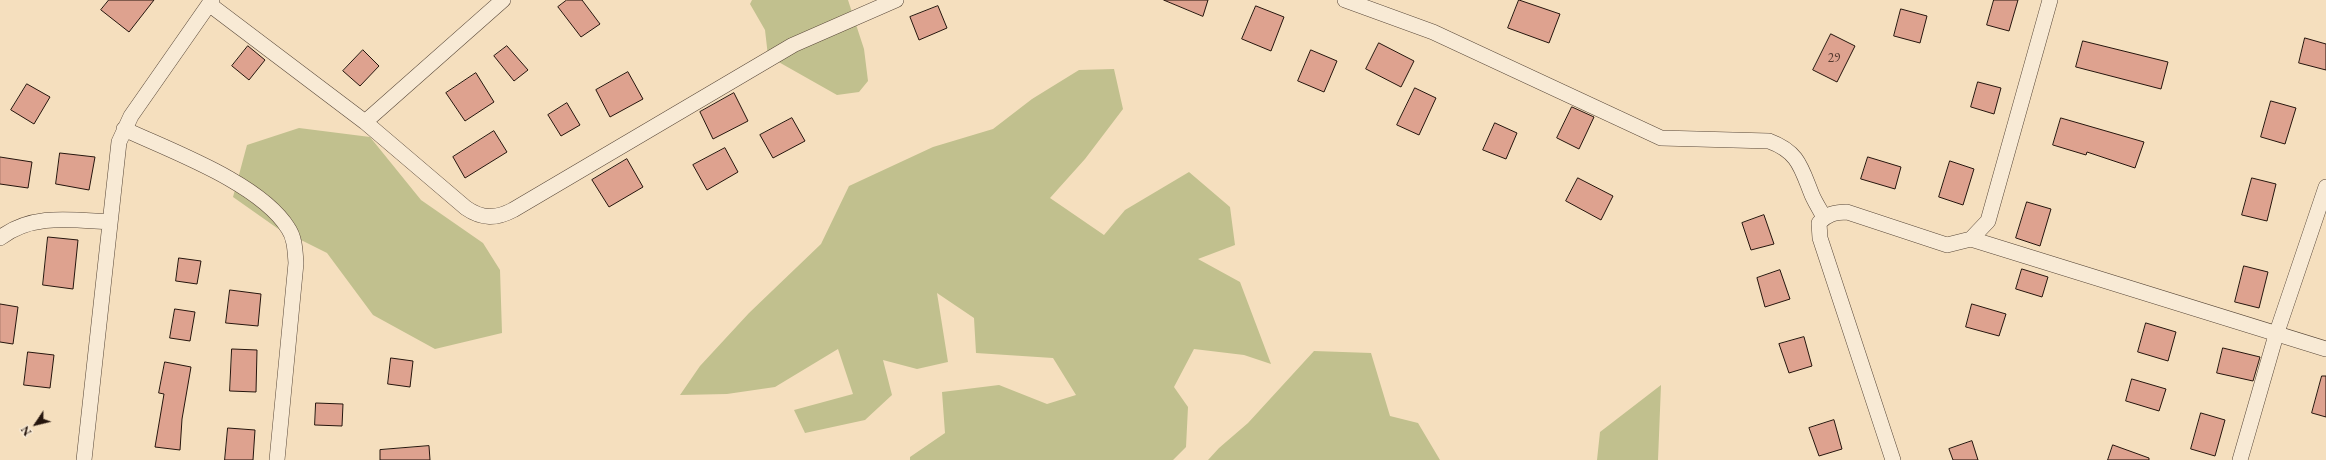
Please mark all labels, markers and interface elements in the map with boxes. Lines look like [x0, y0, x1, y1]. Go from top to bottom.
house number: 29 [1828, 50, 1840, 66]
north arrow [16, 404, 56, 444]
text: N [18, 423, 34, 439]

